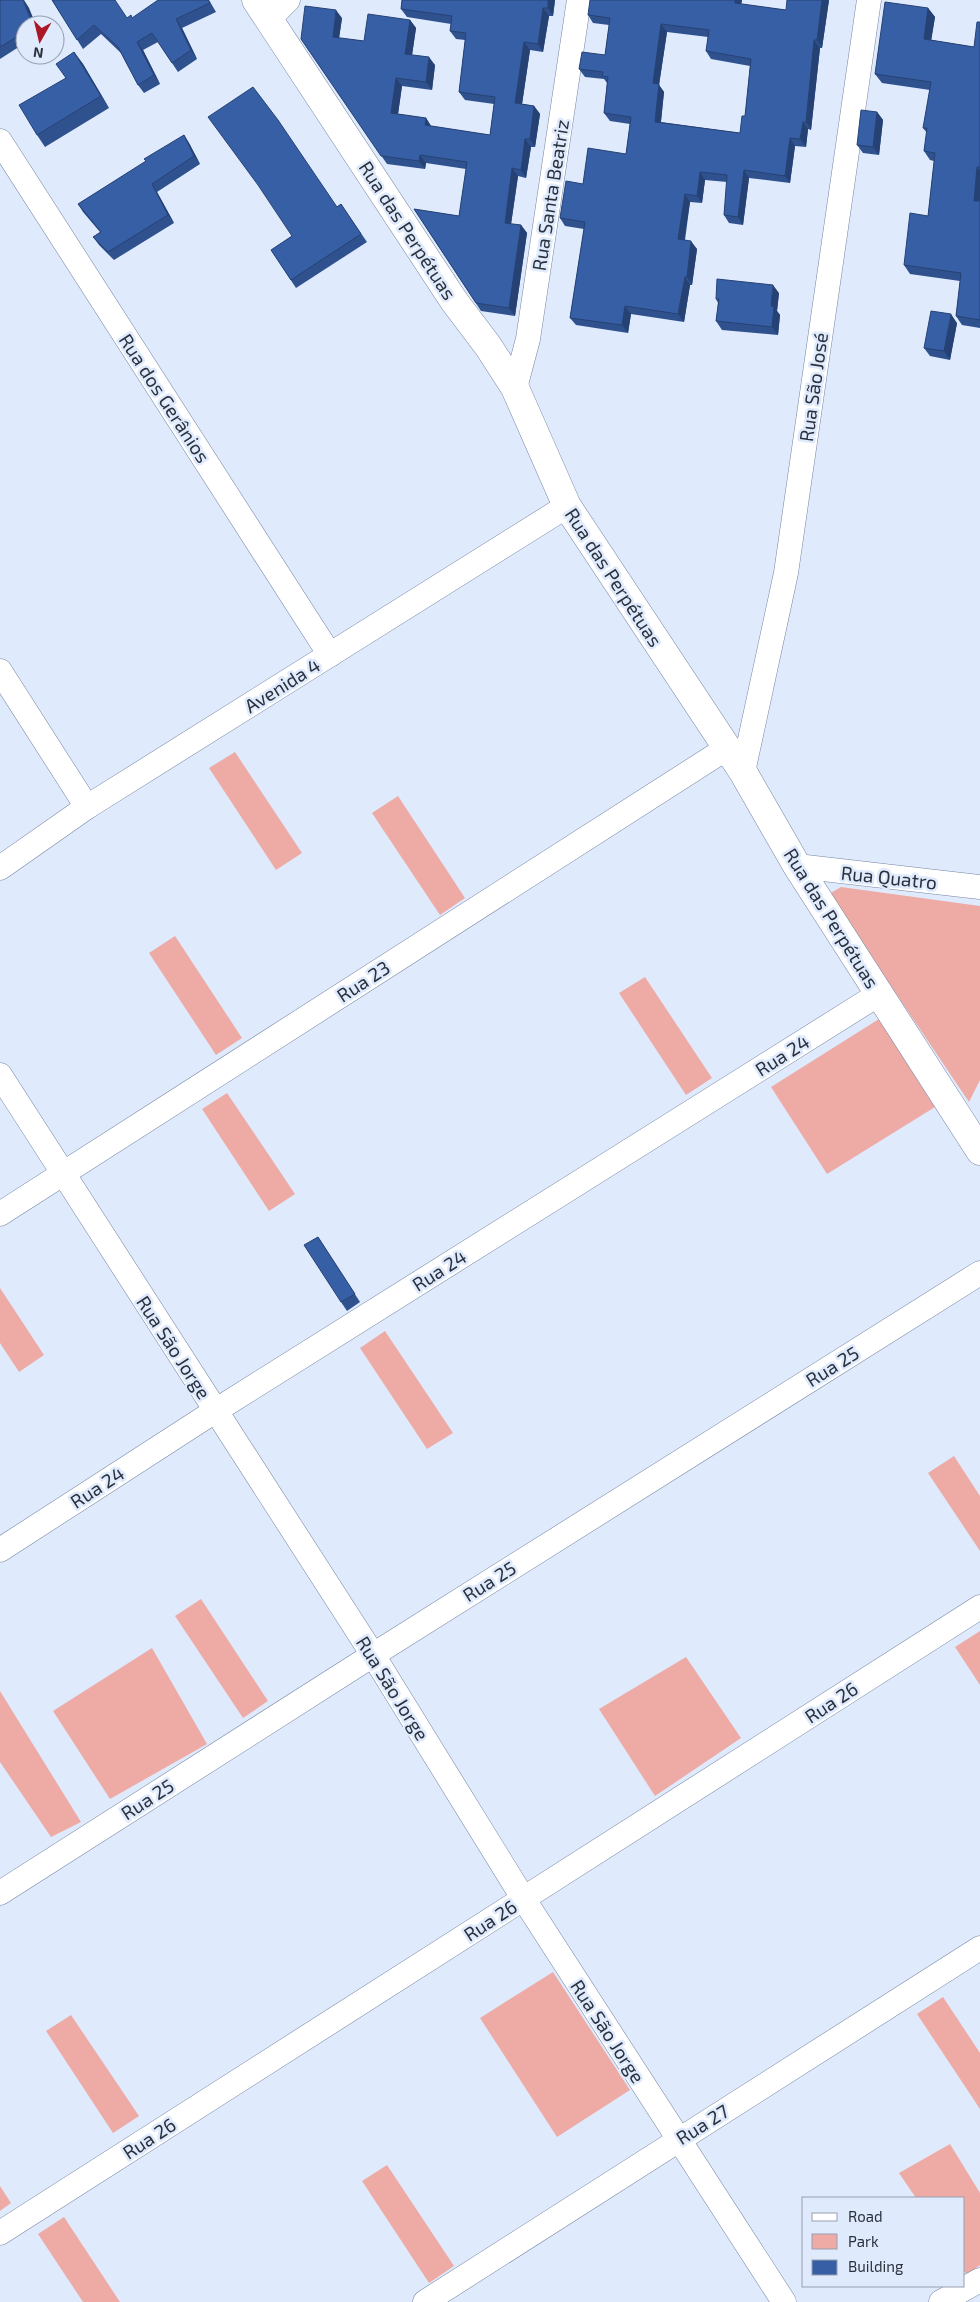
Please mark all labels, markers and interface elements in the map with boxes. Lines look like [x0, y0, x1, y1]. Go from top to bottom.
north arrow [15, 15, 65, 65]
text: N [32, 44, 44, 62]
street label: Rua Santa Beatriz [527, 118, 573, 272]
street label: Rua das Perpétuas [355, 156, 461, 304]
street label: Rua dos Gerânios [115, 329, 215, 467]
street label: Rua São José [794, 331, 832, 443]
street label: Rua das Perpétuas [561, 503, 667, 651]
street label: Avenida 4 [240, 653, 324, 717]
street label: Rua das Perpétuas [780, 844, 884, 992]
street label: Rua Quatro [840, 861, 938, 893]
street label: Rua 23 [332, 955, 394, 1007]
street label: Rua 24 [751, 1029, 813, 1081]
street label: Rua 24 [408, 1244, 470, 1296]
street label: Rua São Jorge [132, 1291, 216, 1403]
street label: Rua 25 [801, 1341, 863, 1391]
street label: Rua 24 [66, 1461, 128, 1513]
street label: Rua 25 [458, 1556, 520, 1606]
street label: Rua São Jorge [352, 1632, 434, 1744]
street label: Rua 26 [800, 1676, 862, 1728]
street label: Rua 25 [116, 1774, 178, 1824]
street label: Rua 26 [459, 1894, 521, 1946]
street label: Rua São Jorge [566, 1975, 650, 2087]
street label: Rua 27 [671, 2099, 733, 2149]
street label: Rua 26 [118, 2112, 180, 2164]
legend [802, 2197, 965, 2287]
text: Road [848, 2207, 883, 2225]
text: Park [848, 2232, 879, 2250]
text: Building [848, 2257, 904, 2275]

